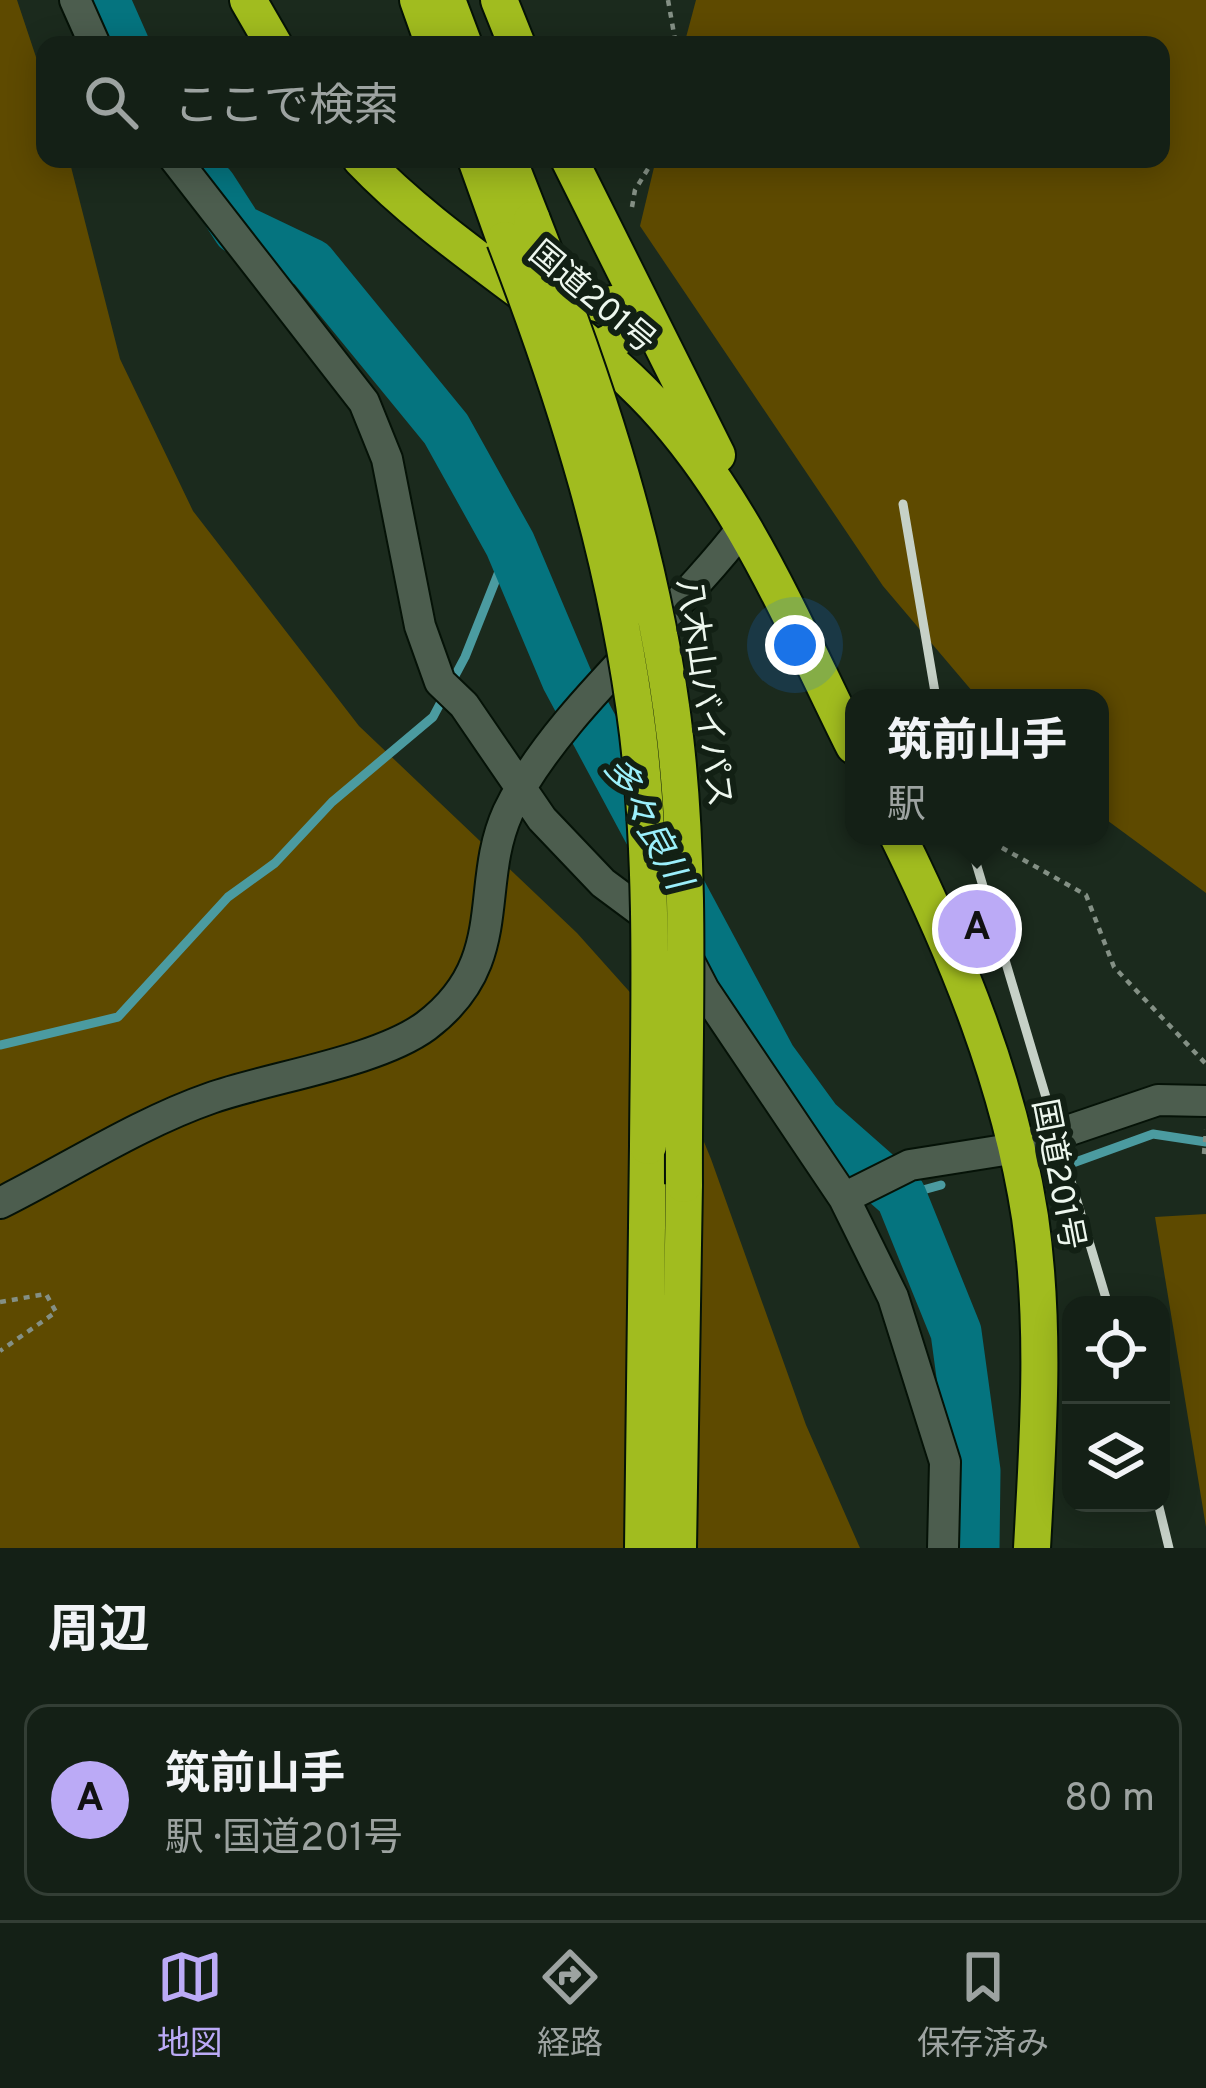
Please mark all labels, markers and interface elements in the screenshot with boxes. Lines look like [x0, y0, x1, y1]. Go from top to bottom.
search box [36, 36, 1170, 168]
icon: search [78, 69, 144, 135]
text: ここで検索 [174, 80, 399, 137]
street label: 国道201号 [519, 234, 663, 364]
street label: 八木山バイパス [665, 576, 739, 810]
your location [765, 615, 825, 675]
popup [845, 689, 1109, 845]
text: 筑前山手 [887, 715, 1067, 772]
water label: 多々良川 [591, 750, 701, 902]
text: 駅 [887, 783, 926, 832]
pin: A [938, 884, 1016, 974]
street label: 国道201号 [1021, 1096, 1091, 1254]
map controls [1062, 1296, 1170, 1512]
button: locate [1062, 1296, 1170, 1404]
button: layers [1062, 1404, 1170, 1512]
text: 周辺 [48, 1601, 150, 1666]
text: 筑前山手 [165, 1748, 345, 1805]
text: A [76, 1776, 104, 1825]
text: 80 m [1064, 1776, 1155, 1825]
text: 駅 · 国道201号 [165, 1816, 403, 1865]
tab: 地図 [157, 1944, 223, 2067]
tab: 経路 [537, 1944, 603, 2067]
tab: 保存済み [917, 1944, 1049, 2067]

